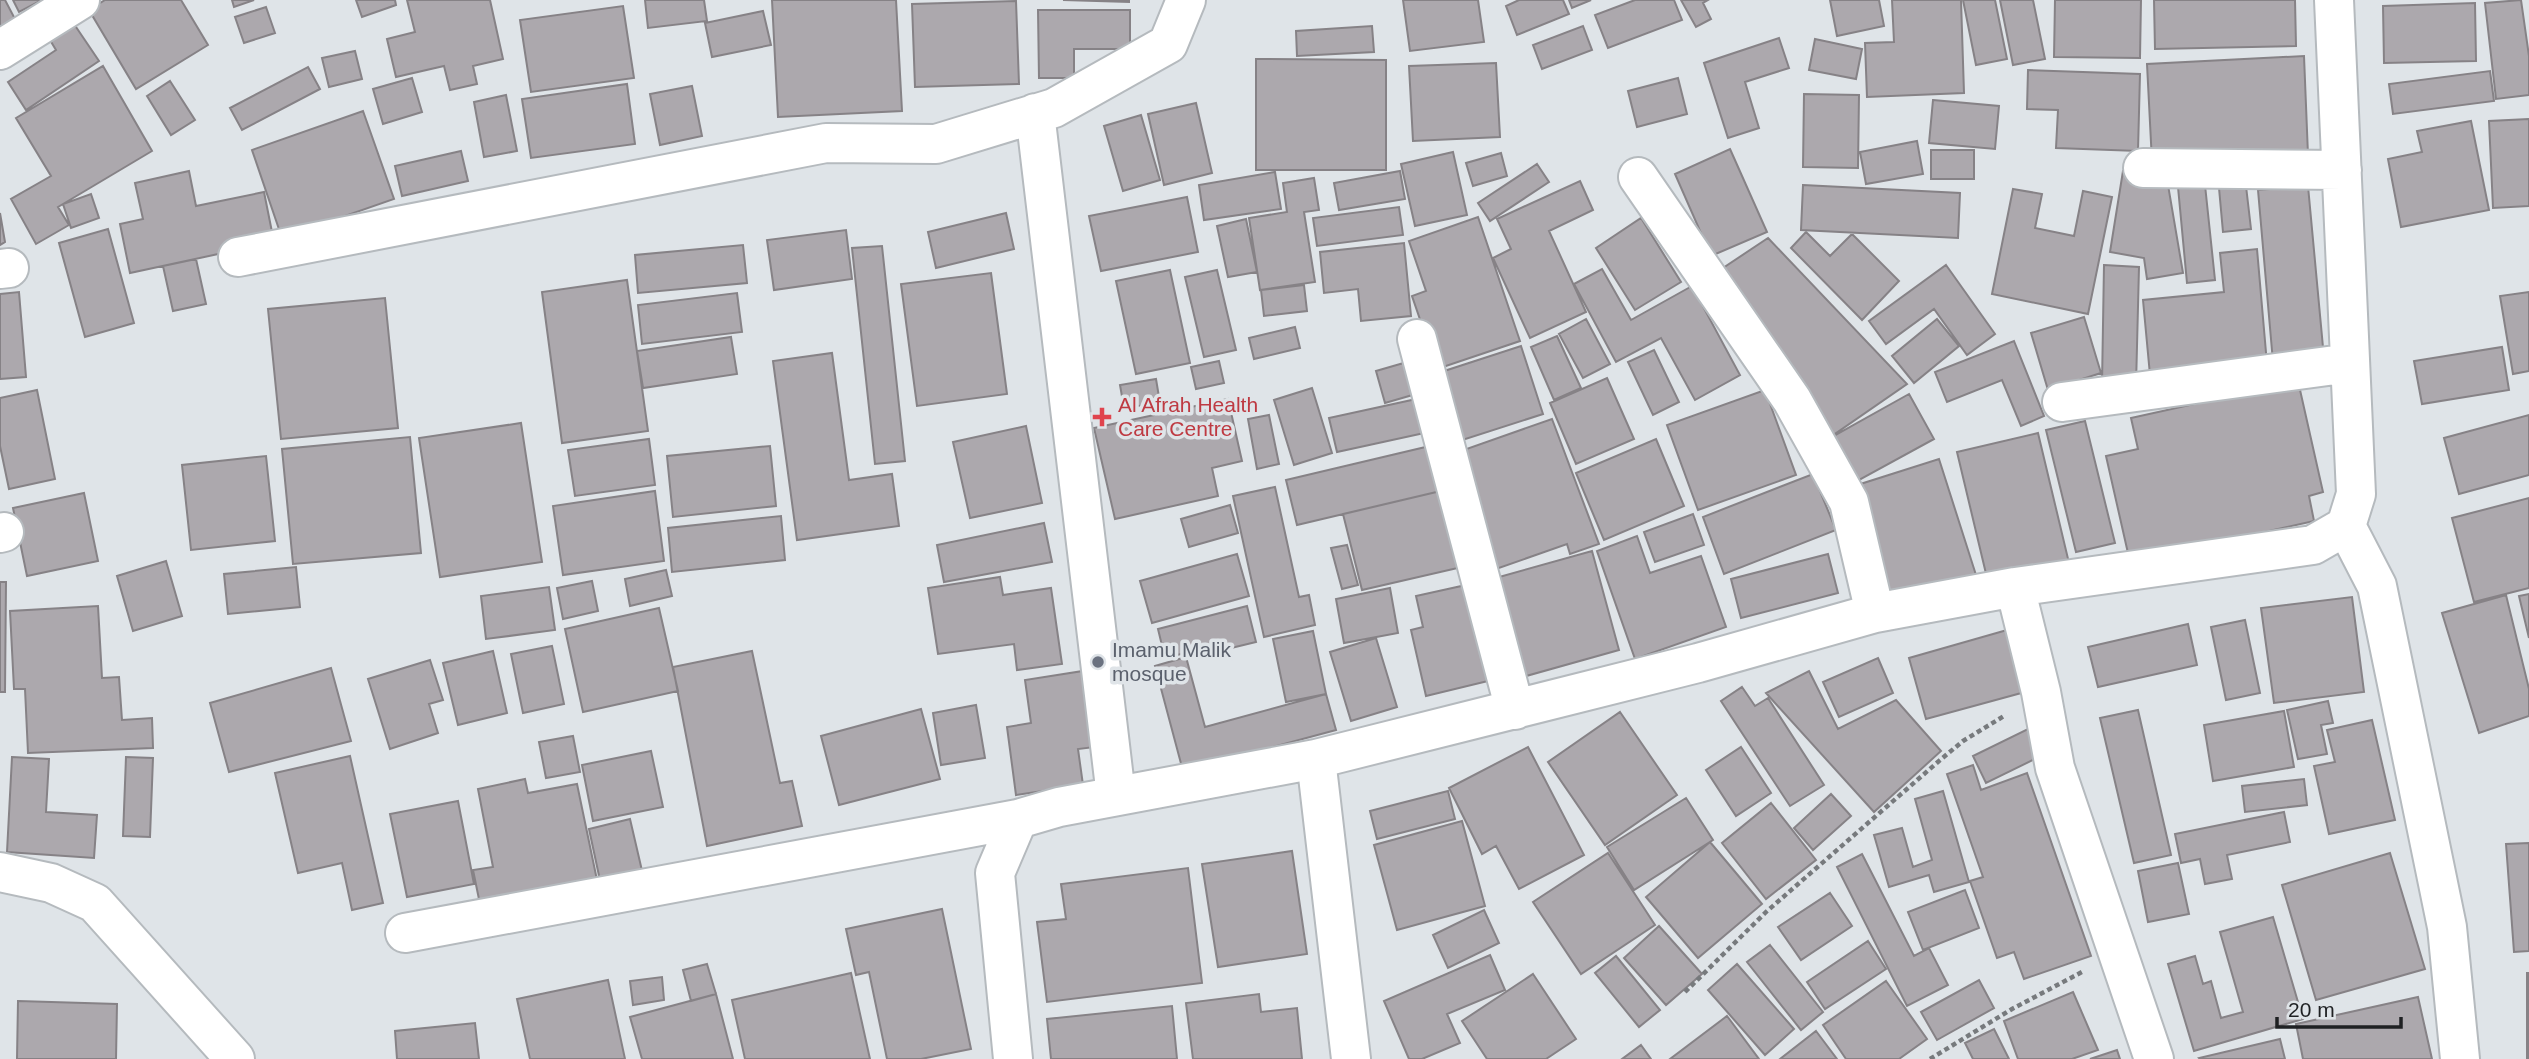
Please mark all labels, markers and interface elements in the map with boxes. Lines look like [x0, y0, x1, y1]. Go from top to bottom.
place label: Al Afrah Health Care Centre [1118, 393, 1258, 440]
marker: Al Afrah Health Care Centre [1092, 407, 1112, 427]
place label: Imamu Malik mosque [1112, 638, 1232, 685]
marker: Imamu Malik mosque [1090, 654, 1106, 670]
scale bar [2277, 986, 2401, 1030]
text: 20 m [2288, 998, 2335, 1021]

